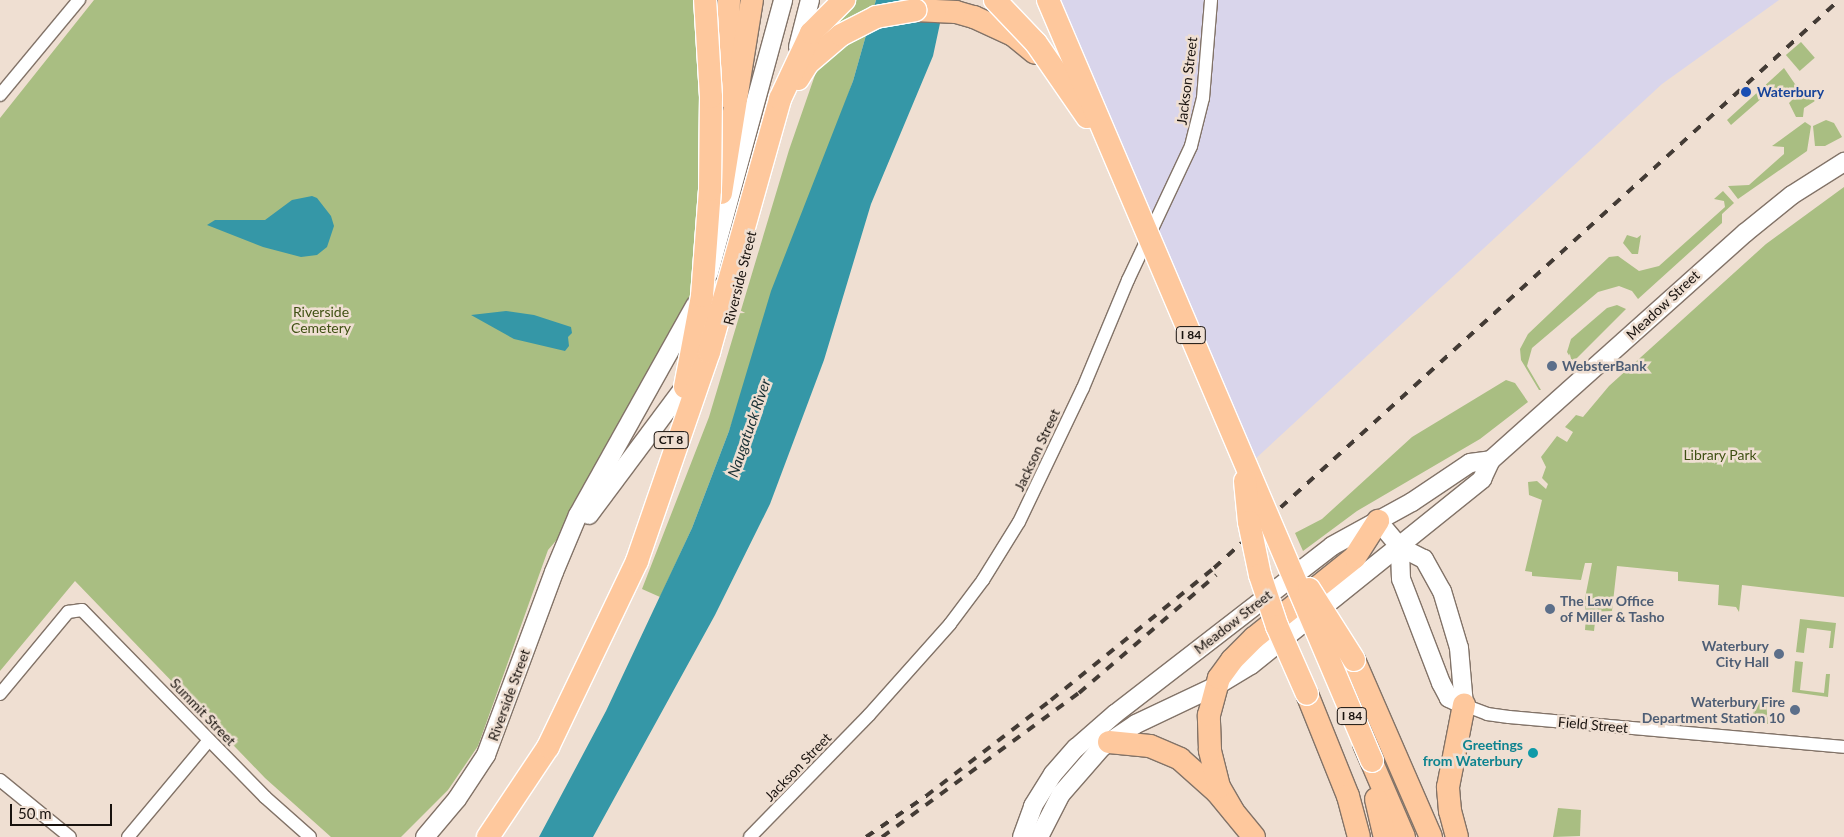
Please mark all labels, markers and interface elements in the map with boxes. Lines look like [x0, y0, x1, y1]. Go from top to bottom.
street label: Jackson Street [1173, 36, 1201, 126]
place label: Waterbury [1757, 84, 1824, 100]
marker: Waterbury [1739, 85, 1753, 99]
street label: Riverside Street [720, 229, 760, 327]
street label: Meadow Street [1623, 267, 1703, 343]
park label: Riverside Cemetery [291, 304, 351, 336]
road number: I 84 [1175, 326, 1207, 344]
place label: WebsterBank [1562, 358, 1647, 374]
marker: WebsterBank [1546, 360, 1558, 372]
water label: Naugatuck River [724, 376, 774, 480]
street label: Jackson Street [1011, 406, 1063, 494]
road number: CT 8 [652, 430, 690, 450]
park label: Library Park [1683, 447, 1757, 463]
street label: Meadow Street [1191, 586, 1275, 658]
place label: The Law Office of Miller & Tasho [1560, 593, 1666, 626]
marker: The Law Office of Miller & Tasho [1544, 603, 1556, 615]
place label: Waterbury City Hall [1702, 638, 1769, 670]
street label: Riverside Street [485, 647, 533, 743]
marker: Waterbury City Hall [1773, 648, 1785, 660]
street label: Summit Street [167, 675, 239, 749]
place label: Waterbury Fire Department Station 10 [1642, 694, 1785, 726]
marker: Waterbury Fire Department Station 10 [1789, 704, 1801, 716]
road number: I 84 [1336, 706, 1368, 726]
street label: Field Street [1557, 714, 1629, 736]
street label: Jackson Street [761, 729, 835, 805]
place label: Greetings from Waterbury [1423, 737, 1523, 770]
marker: Greetings from Waterbury [1527, 747, 1539, 759]
scale bar [12, 794, 115, 826]
text: 50 m [18, 804, 52, 822]

